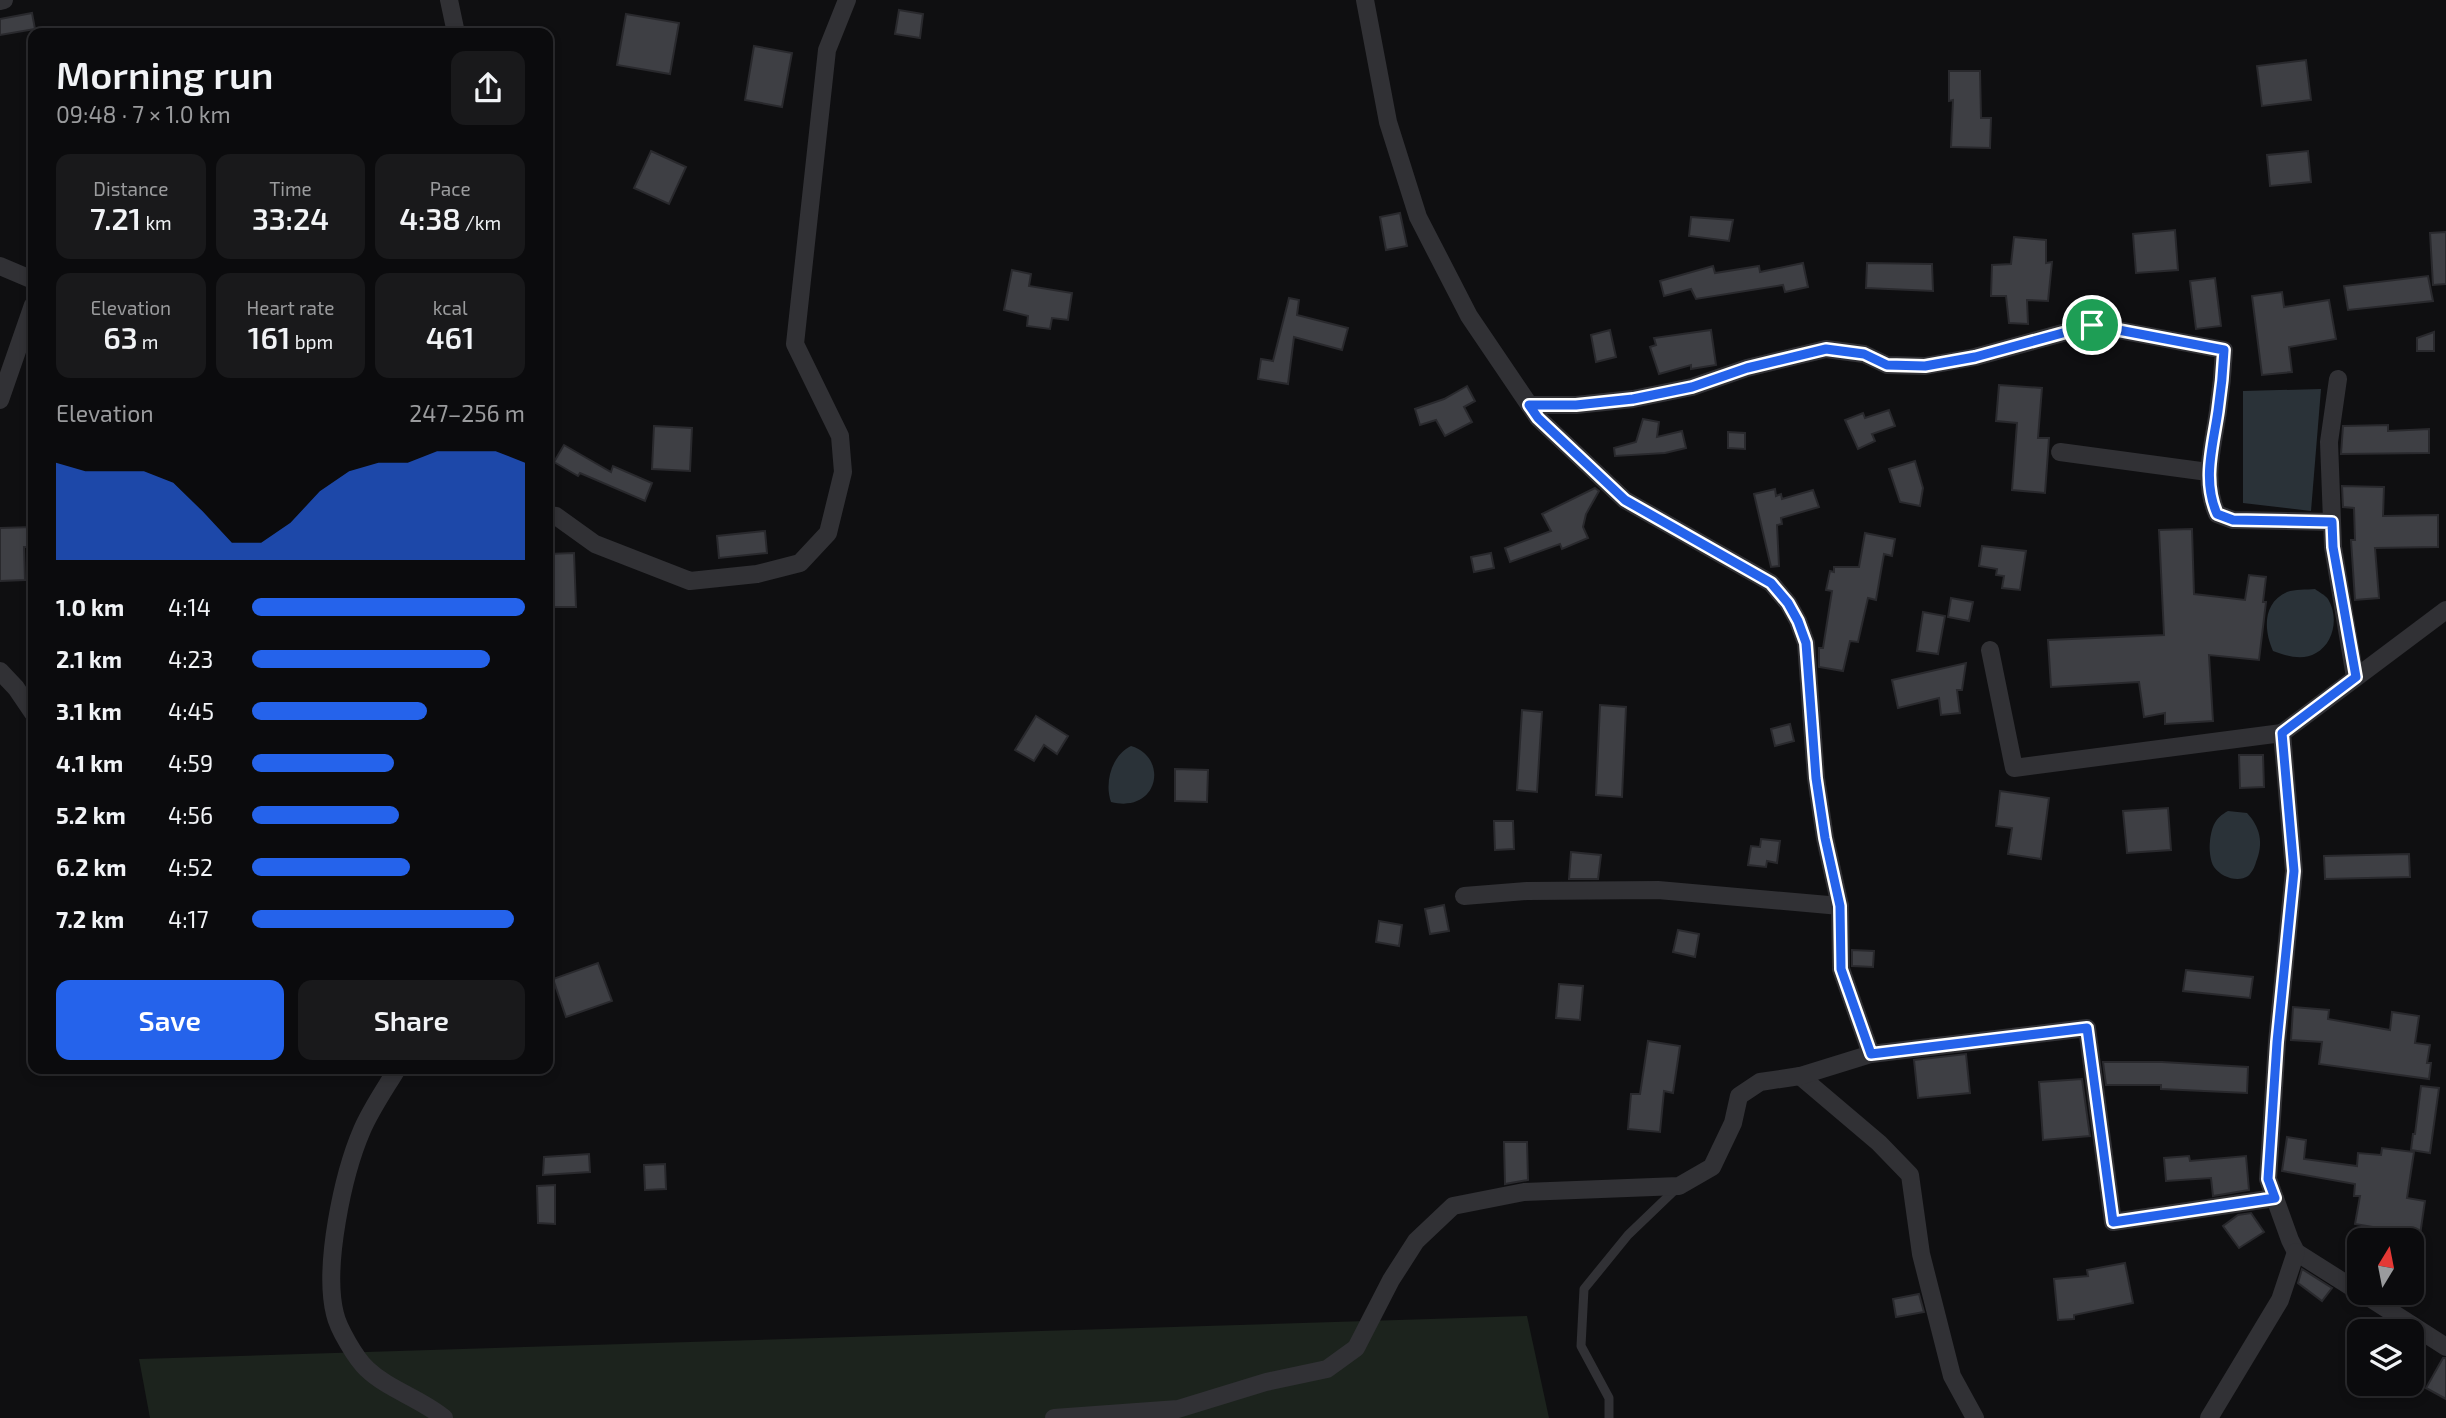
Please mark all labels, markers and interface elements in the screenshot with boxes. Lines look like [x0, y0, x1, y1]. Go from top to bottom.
text: Morning run [56, 51, 274, 97]
button: share [451, 51, 525, 125]
text: 09:48 · 7 × 1.0 km [56, 100, 231, 128]
text: Distance [93, 177, 168, 200]
text: Time [269, 177, 312, 200]
text: Pace [430, 177, 471, 200]
text: 7.21 [90, 200, 141, 236]
text: 33:24 [252, 200, 329, 236]
text: 4:38 [399, 200, 461, 236]
text: km [141, 211, 172, 234]
text: /km [461, 211, 501, 234]
pin [2062, 295, 2122, 355]
text: Elevation [91, 296, 171, 319]
text: Heart rate [247, 296, 334, 319]
text: kcal [433, 296, 468, 319]
icon: arrive [2073, 306, 2111, 344]
text: 63 [103, 319, 138, 355]
text: 161 [248, 319, 290, 355]
text: 461 [426, 319, 475, 355]
text: m [138, 330, 158, 353]
text: bpm [290, 330, 333, 353]
text: Elevation [56, 399, 154, 427]
text: 247–256 m [409, 399, 525, 427]
text: 1.0 km [56, 593, 124, 621]
text: 4:14 [168, 593, 211, 621]
text: 2.1 km [56, 645, 122, 673]
text: 4:23 [168, 645, 213, 673]
text: 3.1 km [56, 697, 122, 725]
text: 4:45 [168, 697, 214, 725]
text: 4.1 km [56, 749, 123, 777]
text: 4:59 [168, 749, 213, 777]
text: 5.2 km [56, 801, 126, 829]
text: 4:56 [168, 801, 213, 829]
text: 6.2 km [56, 853, 127, 881]
text: 4:52 [168, 853, 213, 881]
text: 7.2 km [56, 905, 124, 933]
text: 4:17 [168, 905, 209, 933]
button: Save [56, 980, 284, 1060]
button: Share [298, 980, 525, 1060]
north arrow [2347, 1228, 2424, 1306]
map controls [2347, 1228, 2424, 1396]
button: layers [2347, 1319, 2424, 1396]

